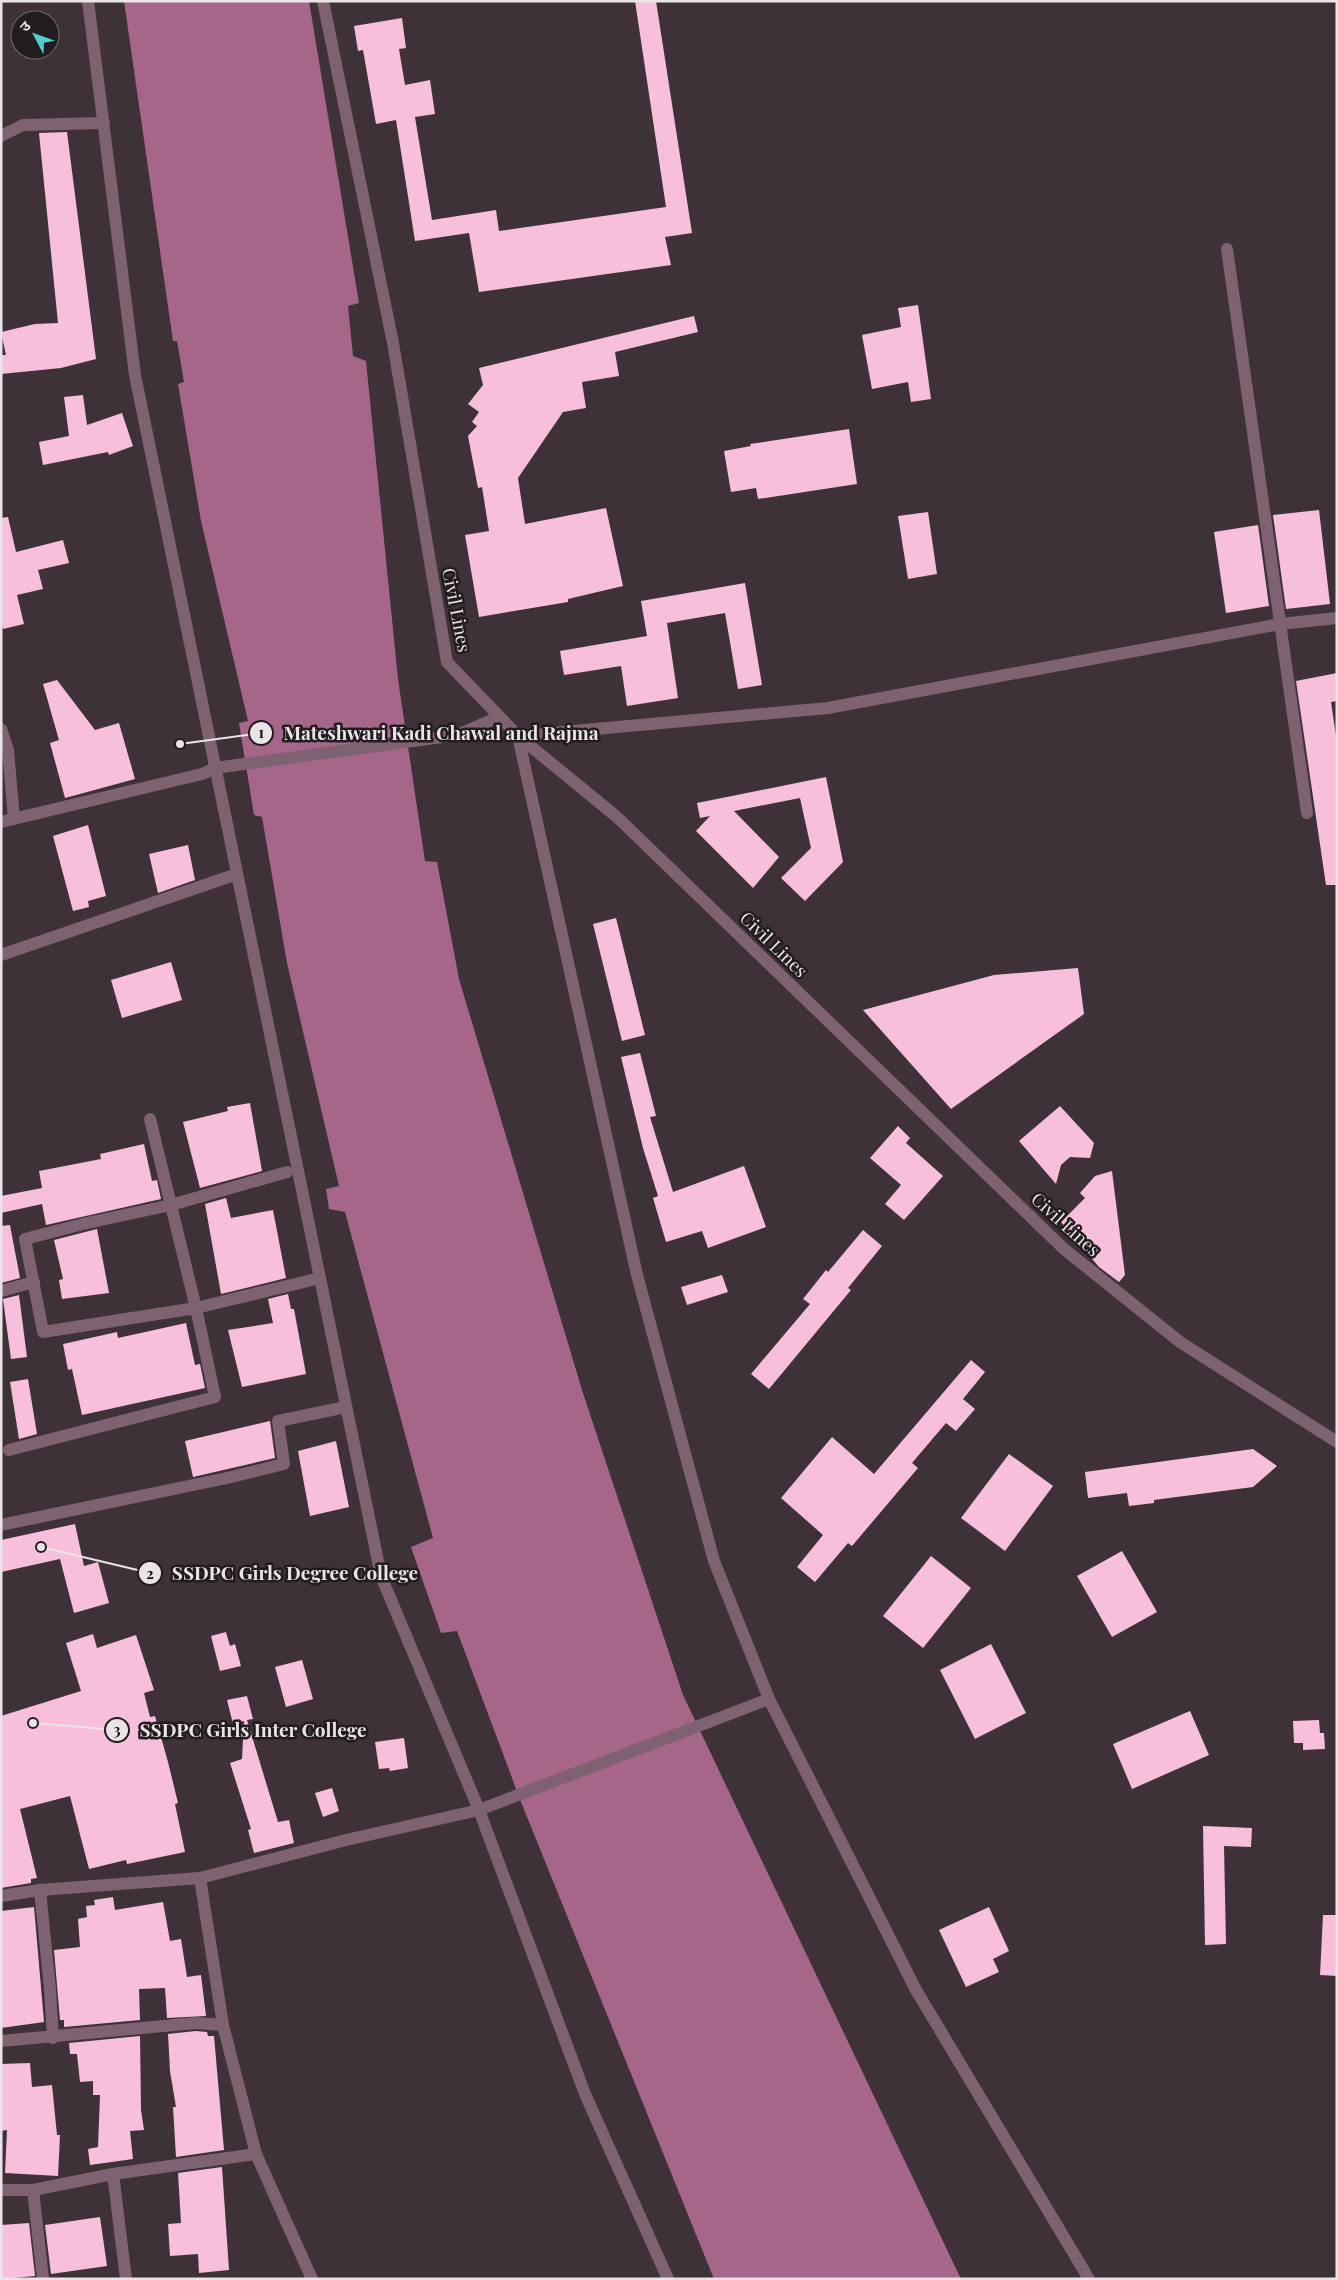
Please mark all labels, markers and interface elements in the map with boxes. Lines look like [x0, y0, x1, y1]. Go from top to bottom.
north arrow [10, 10, 60, 60]
text: उ [15, 16, 35, 35]
street label: Civil Lines [437, 566, 477, 654]
callout: Mateshwari Kadi Chawal and Rajma [248, 716, 608, 750]
text: Mateshwari Kadi Chawal and Rajma [283, 719, 599, 745]
text: 1 [258, 722, 264, 742]
street label: Civil Lines [735, 906, 813, 982]
street label: Civil Lines [1026, 1187, 1106, 1261]
callout: SSDPC Girls Degree College [137, 1556, 429, 1590]
text: SSDPC Girls Degree College [172, 1559, 418, 1585]
text: 2 [146, 1563, 154, 1583]
callout: SSDPC Girls Inter College [105, 1713, 377, 1747]
text: SSDPC Girls Inter College [139, 1716, 367, 1742]
text: 3 [113, 1719, 121, 1739]

